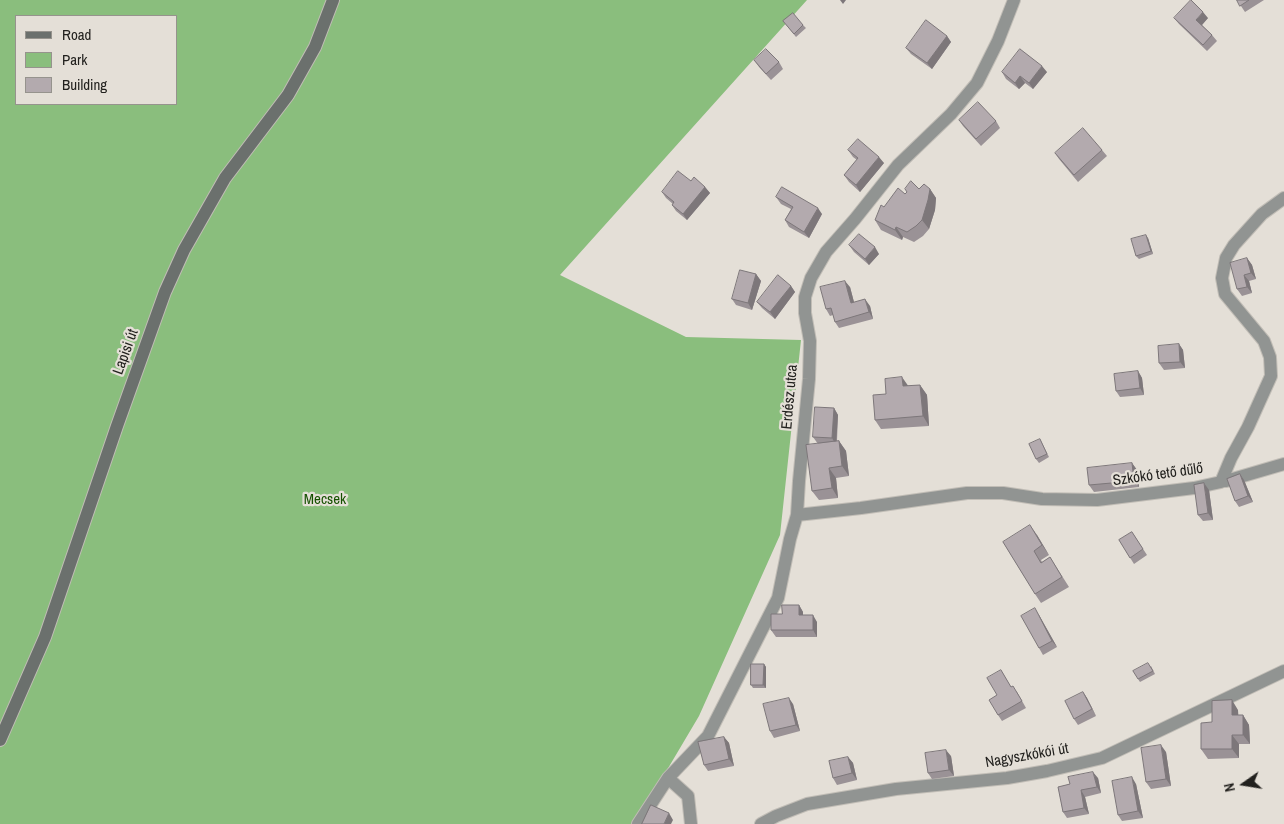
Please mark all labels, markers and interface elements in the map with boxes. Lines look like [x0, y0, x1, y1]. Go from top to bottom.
legend [15, 15, 178, 105]
text: Road [62, 24, 91, 45]
text: Park [62, 49, 87, 70]
text: Building [62, 74, 107, 95]
street label: Lapisi út [109, 327, 143, 377]
street label: Erdész utca [778, 364, 802, 430]
street label: Szkókó tető dűlő [1112, 460, 1204, 490]
park label: Mecsek [304, 491, 346, 509]
street label: Nagyszkókói út [984, 740, 1070, 772]
north arrow [1219, 759, 1269, 809]
text: N [1220, 781, 1239, 793]

